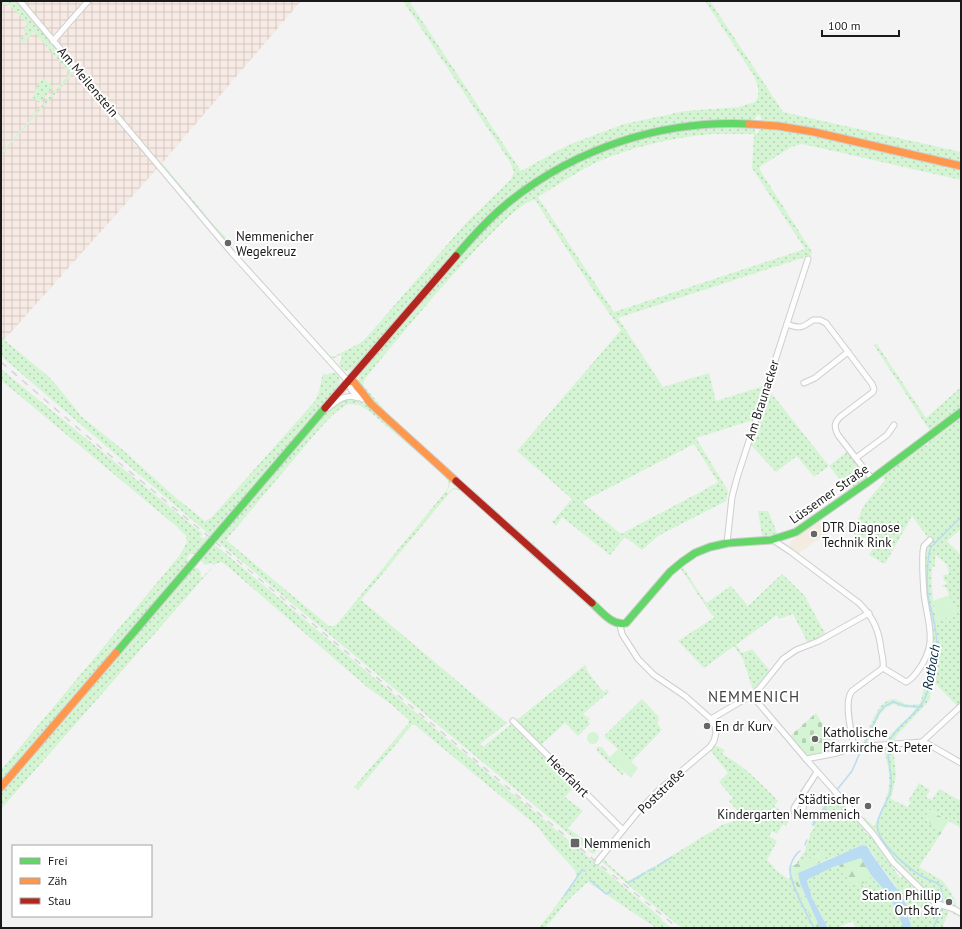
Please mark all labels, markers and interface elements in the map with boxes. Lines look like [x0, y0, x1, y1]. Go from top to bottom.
scale bar [822, 12, 899, 38]
text: 100 m [828, 18, 861, 33]
street label: Am Meilenstein [54, 43, 122, 121]
place label: Nemmenicher Wegekreuz [236, 228, 314, 260]
marker: Nemmenicher Wegekreuz [223, 238, 233, 248]
street label: Am Braunacker [741, 357, 783, 442]
street label: Lüssemer Straße [786, 460, 872, 528]
place label: DTR Diagnose Technik Rink [822, 519, 900, 551]
marker: DTR Diagnose Technik Rink [809, 529, 819, 539]
water label: Rotbach [918, 643, 944, 691]
district label: NEMMENICH [708, 687, 800, 706]
place label: En dr Kurv [715, 718, 773, 735]
marker: En dr Kurv [702, 721, 712, 731]
place label: Katholische Pfarrkirche St. Peter [823, 724, 933, 756]
marker: Katholische Pfarrkirche St. Peter [810, 734, 820, 744]
street label: Heerfahrt [543, 751, 593, 801]
street label: Poststraße [634, 764, 688, 818]
place label: Städtischer Kindergarten Nemmenich [717, 791, 861, 823]
marker: Städtischer Kindergarten Nemmenich [863, 801, 873, 811]
place label: Nemmenich [584, 835, 651, 852]
marker: Nemmenich [569, 837, 581, 849]
legend [12, 845, 152, 917]
text: Frei [48, 853, 68, 868]
text: Zäh [48, 873, 67, 888]
place label: Station Phillip Orth Str. [862, 887, 941, 919]
text: Stau [48, 893, 71, 908]
marker: Station Phillip Orth Str. [944, 897, 954, 907]

